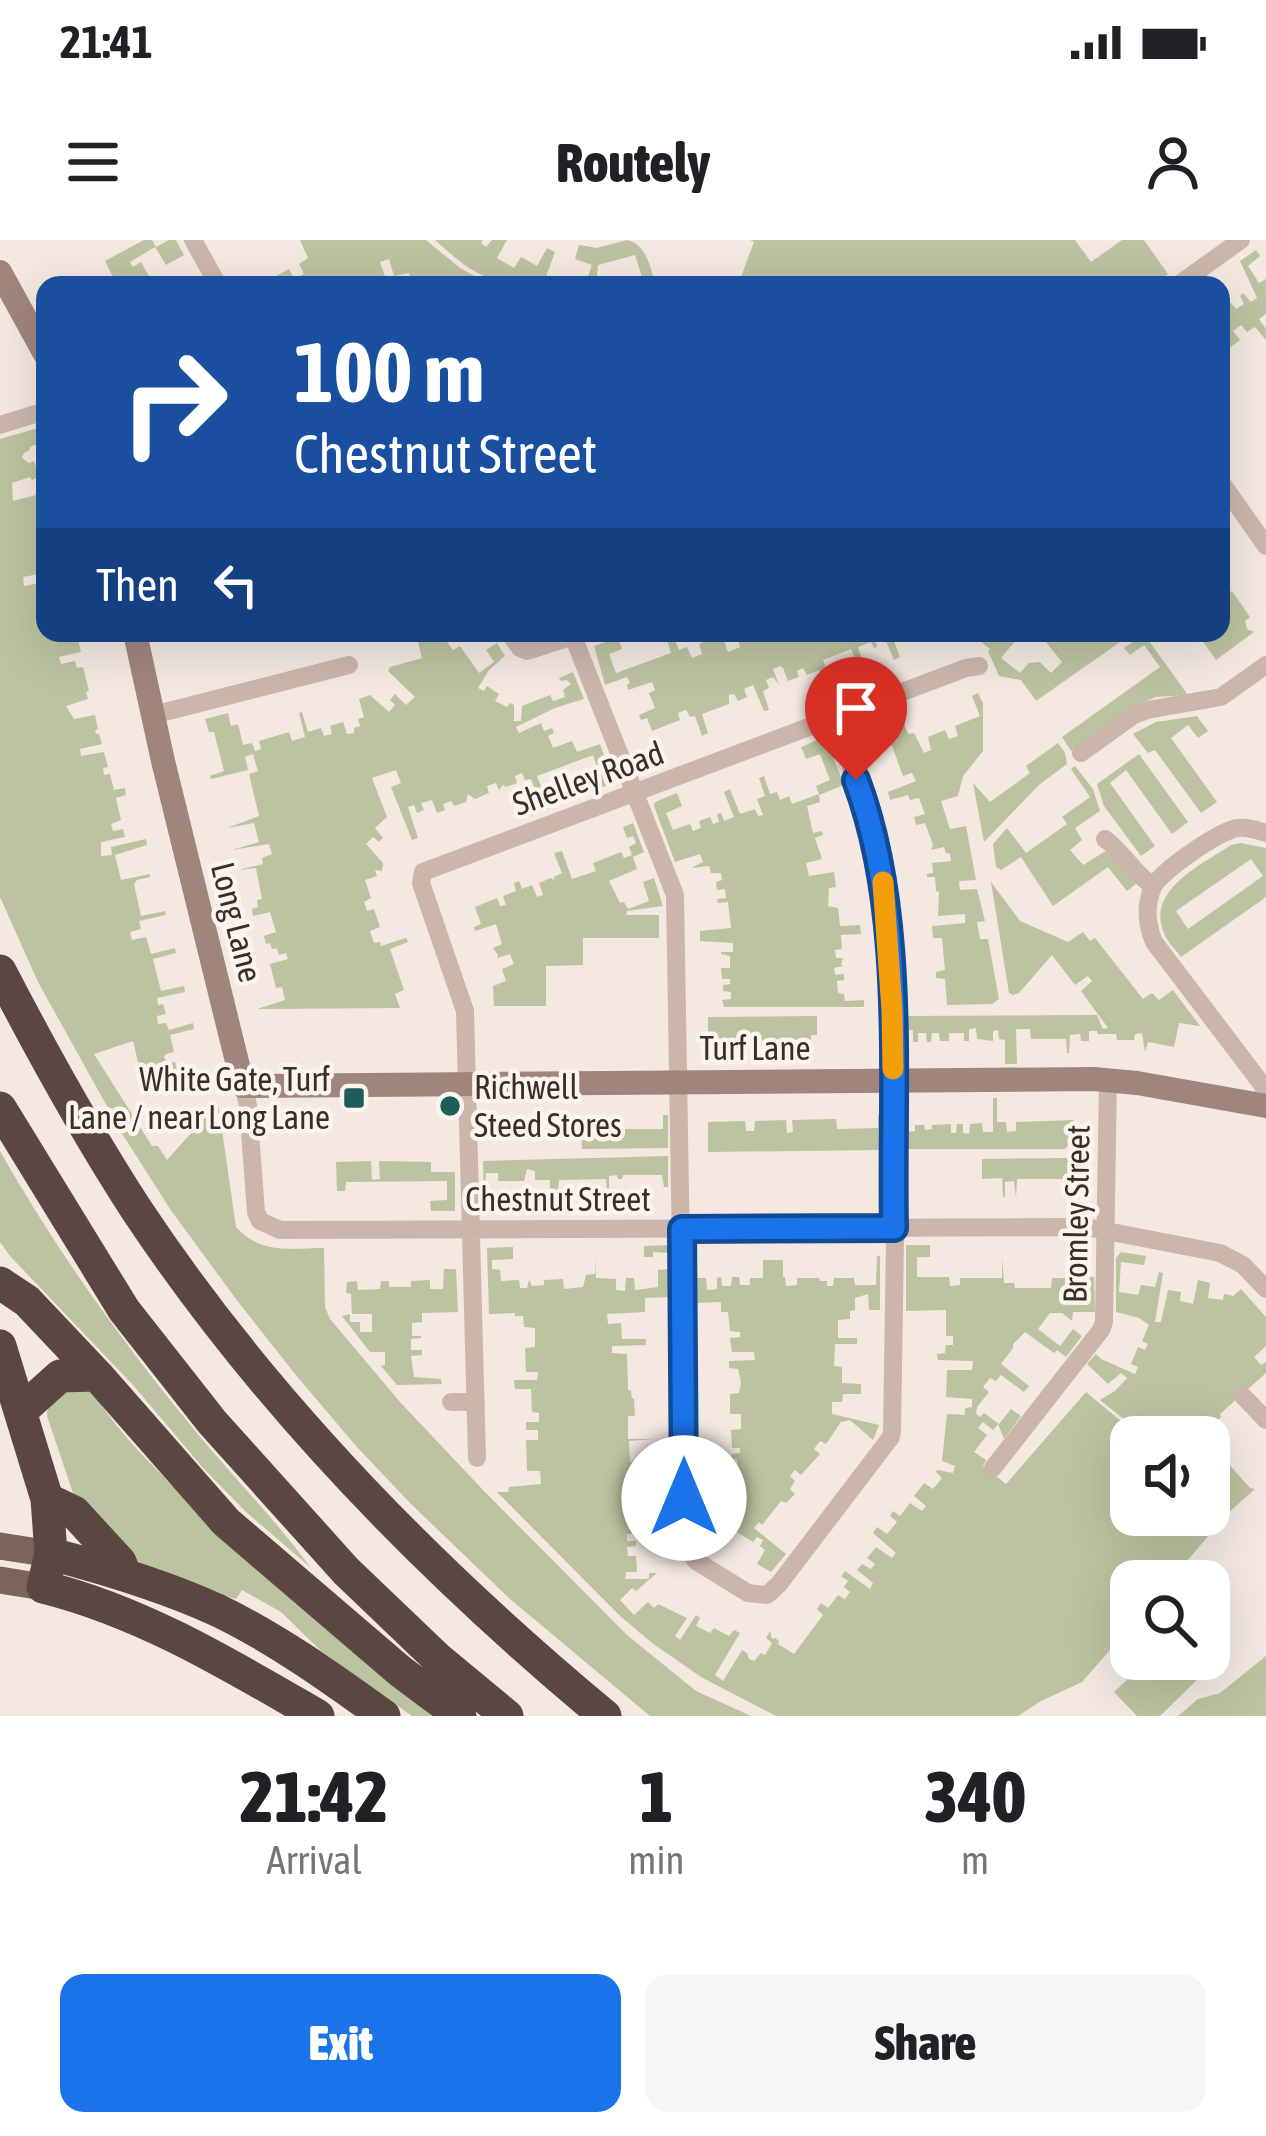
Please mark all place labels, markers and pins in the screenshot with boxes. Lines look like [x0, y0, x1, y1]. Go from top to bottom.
pin [805, 657, 907, 780]
place label: White Gate, Turf Lane / near Long Lane [68, 1060, 330, 1136]
place label: Richwell Steed Stores [474, 1068, 622, 1144]
marker: White Gate, Turf Lane / near Long Lane [341, 1085, 367, 1111]
marker: Richwell Steed Stores [437, 1093, 463, 1119]

